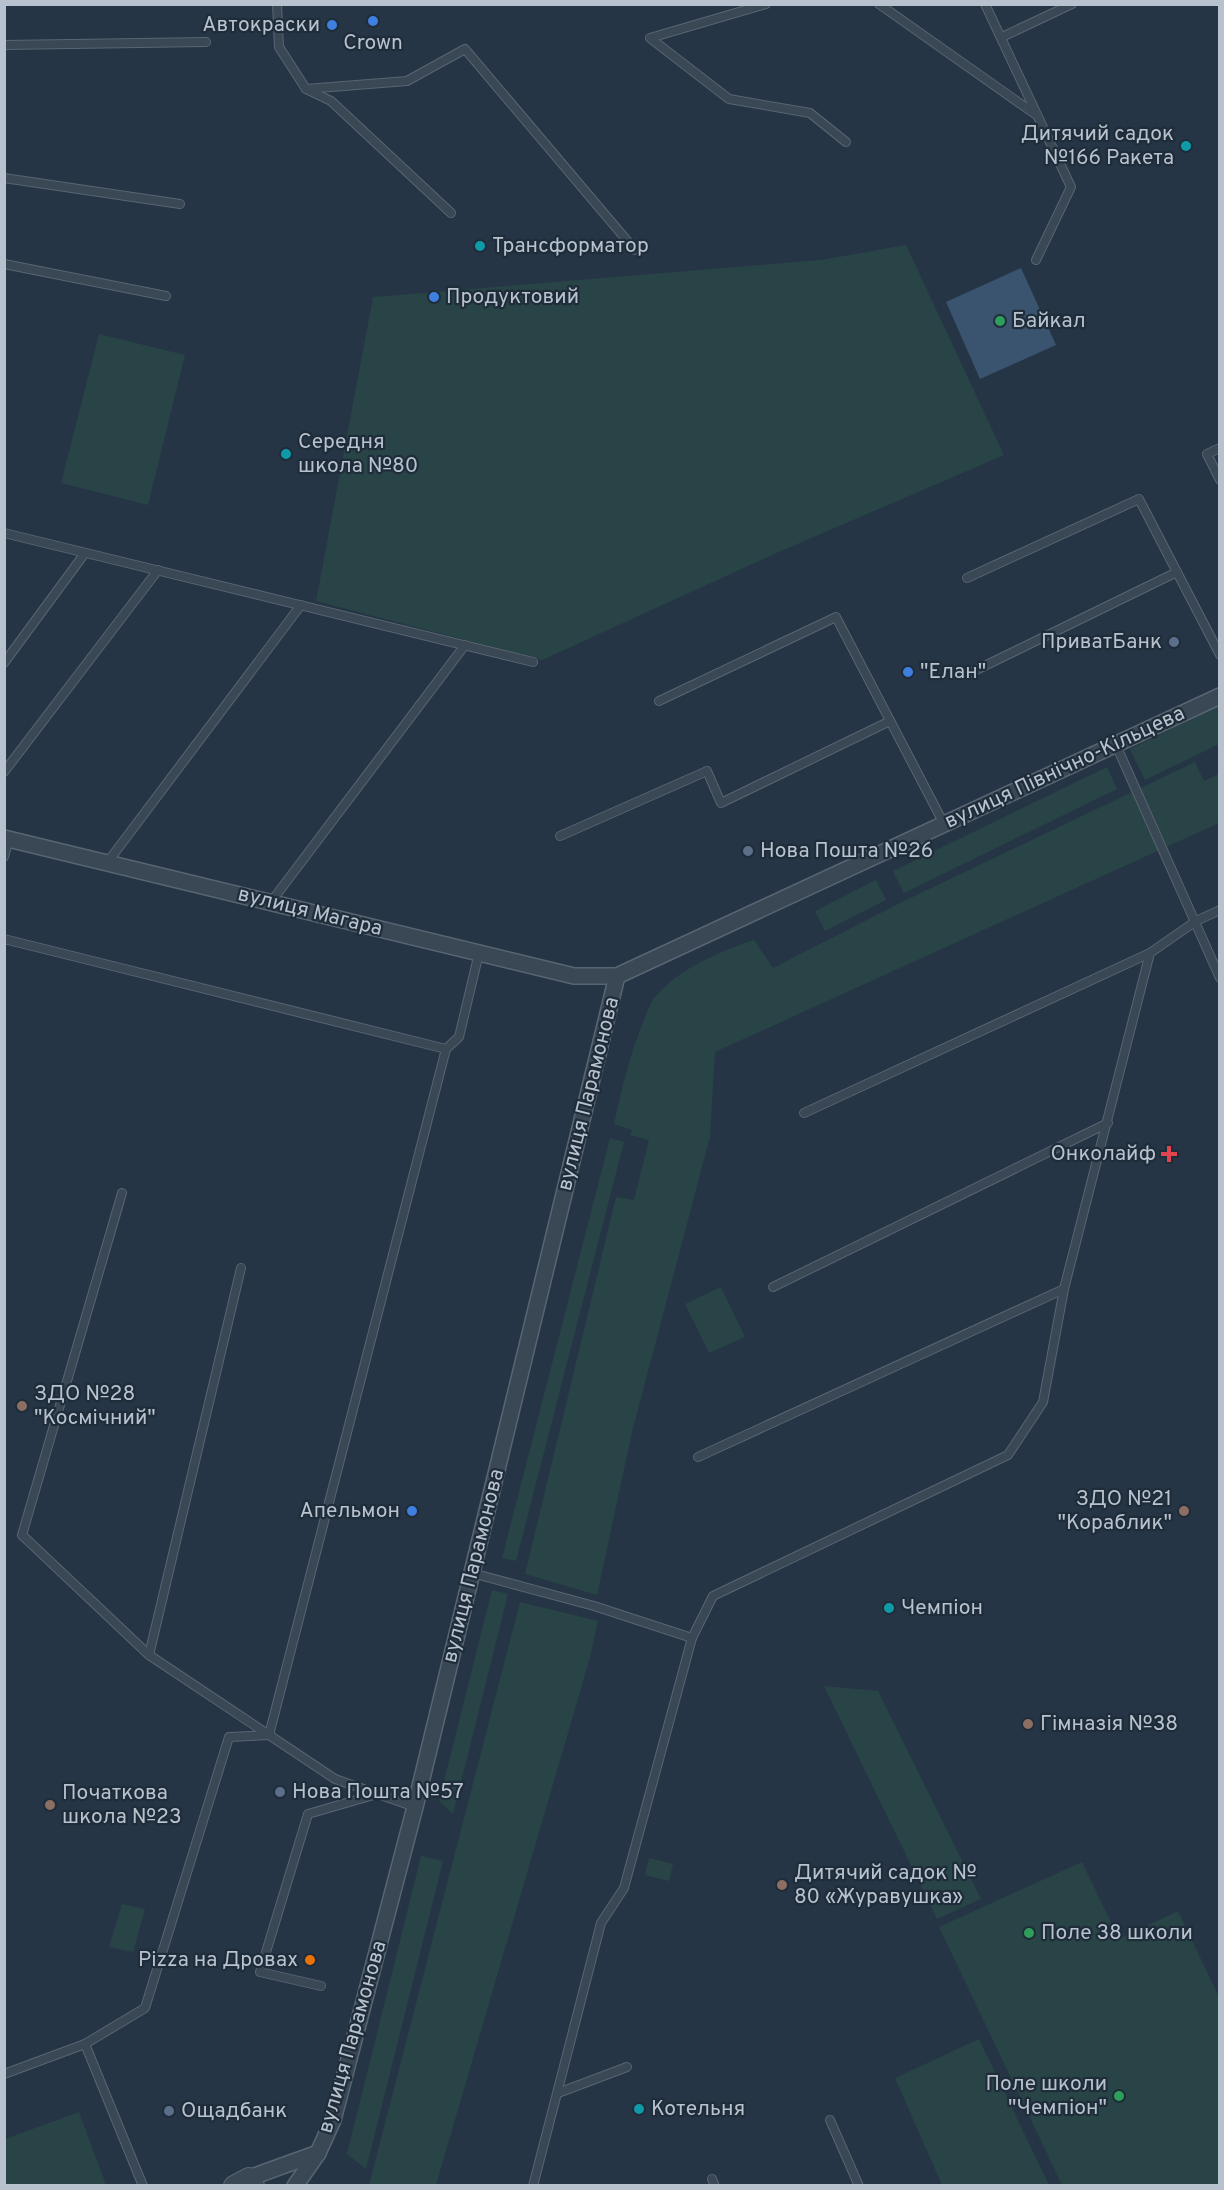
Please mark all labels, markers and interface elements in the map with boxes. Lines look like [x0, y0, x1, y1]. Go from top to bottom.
place label: Автокраски [202, 12, 320, 39]
marker: Crown [366, 14, 380, 28]
marker: Автокраски [325, 18, 339, 32]
place label: Crown [343, 30, 403, 57]
place label: Дитячий садок №166 Ракета [1021, 121, 1174, 172]
marker: Дитячий садок №166 Ракета [1179, 139, 1193, 153]
place label: Трансформатор [492, 233, 649, 260]
marker: Трансформатор [473, 239, 487, 253]
place label: Продуктовий [446, 284, 579, 311]
marker: Продуктовий [427, 290, 441, 304]
place label: Байкал [1012, 308, 1086, 335]
marker: Байкал [993, 314, 1007, 328]
place label: Середня школа №80 [298, 429, 418, 480]
marker: Середня школа №80 [279, 447, 293, 461]
place label: ПриватБанк [1041, 629, 1162, 656]
marker: ПриватБанк [1167, 635, 1181, 649]
place label: "Елан" [920, 659, 986, 686]
marker: "Елан" [901, 665, 915, 679]
street label: вулиця Північно-Кільцева [941, 700, 1189, 836]
place label: Нова Пошта №26 [760, 838, 933, 865]
marker: Нова Пошта №26 [741, 844, 755, 858]
street label: вулиця Магара [235, 881, 385, 943]
street label: вулиця Парамонова [552, 994, 626, 1194]
place label: Онколайф [1050, 1141, 1156, 1168]
marker: Онколайф [1160, 1145, 1178, 1163]
place label: ЗДО №28 "Космічний" [34, 1381, 156, 1432]
marker: ЗДО №28 "Космічний" [15, 1399, 29, 1413]
street label: вулиця Парамонова [437, 1466, 511, 1666]
place label: ЗДО №21 "Кораблик" [1058, 1486, 1172, 1537]
place label: Апельмон [299, 1498, 400, 1525]
marker: Апельмон [405, 1504, 419, 1518]
marker: ЗДО №21 "Кораблик" [1177, 1504, 1191, 1518]
place label: Чемпіон [901, 1595, 983, 1622]
marker: Чемпіон [882, 1601, 896, 1615]
place label: Гімназія №38 [1040, 1711, 1178, 1738]
marker: Гімназія №38 [1021, 1717, 1035, 1731]
place label: Нова Пошта №57 [292, 1779, 464, 1806]
place label: Початкова школа №23 [62, 1780, 182, 1831]
marker: Нова Пошта №57 [273, 1785, 287, 1799]
marker: Початкова школа №23 [43, 1798, 57, 1812]
place label: Дитячий садок № 80 «Журавушка» [794, 1860, 977, 1911]
marker: Дитячий садок № 80 «Журавушка» [775, 1878, 789, 1892]
place label: Поле 38 школи [1041, 1920, 1193, 1947]
marker: Поле 38 школи [1022, 1926, 1036, 1940]
street label: вулиця Парамонова [313, 1938, 393, 2136]
place label: Pizza на Дровах [138, 1947, 298, 1974]
marker: Pizza на Дровах [303, 1953, 317, 1967]
place label: Поле школи "Чемпіон" [985, 2071, 1107, 2122]
marker: Поле школи "Чемпіон" [1112, 2089, 1126, 2103]
place label: Котельня [651, 2096, 745, 2123]
place label: Ощадбанк [181, 2098, 287, 2125]
marker: Котельня [632, 2102, 646, 2116]
marker: Ощадбанк [162, 2104, 176, 2118]

